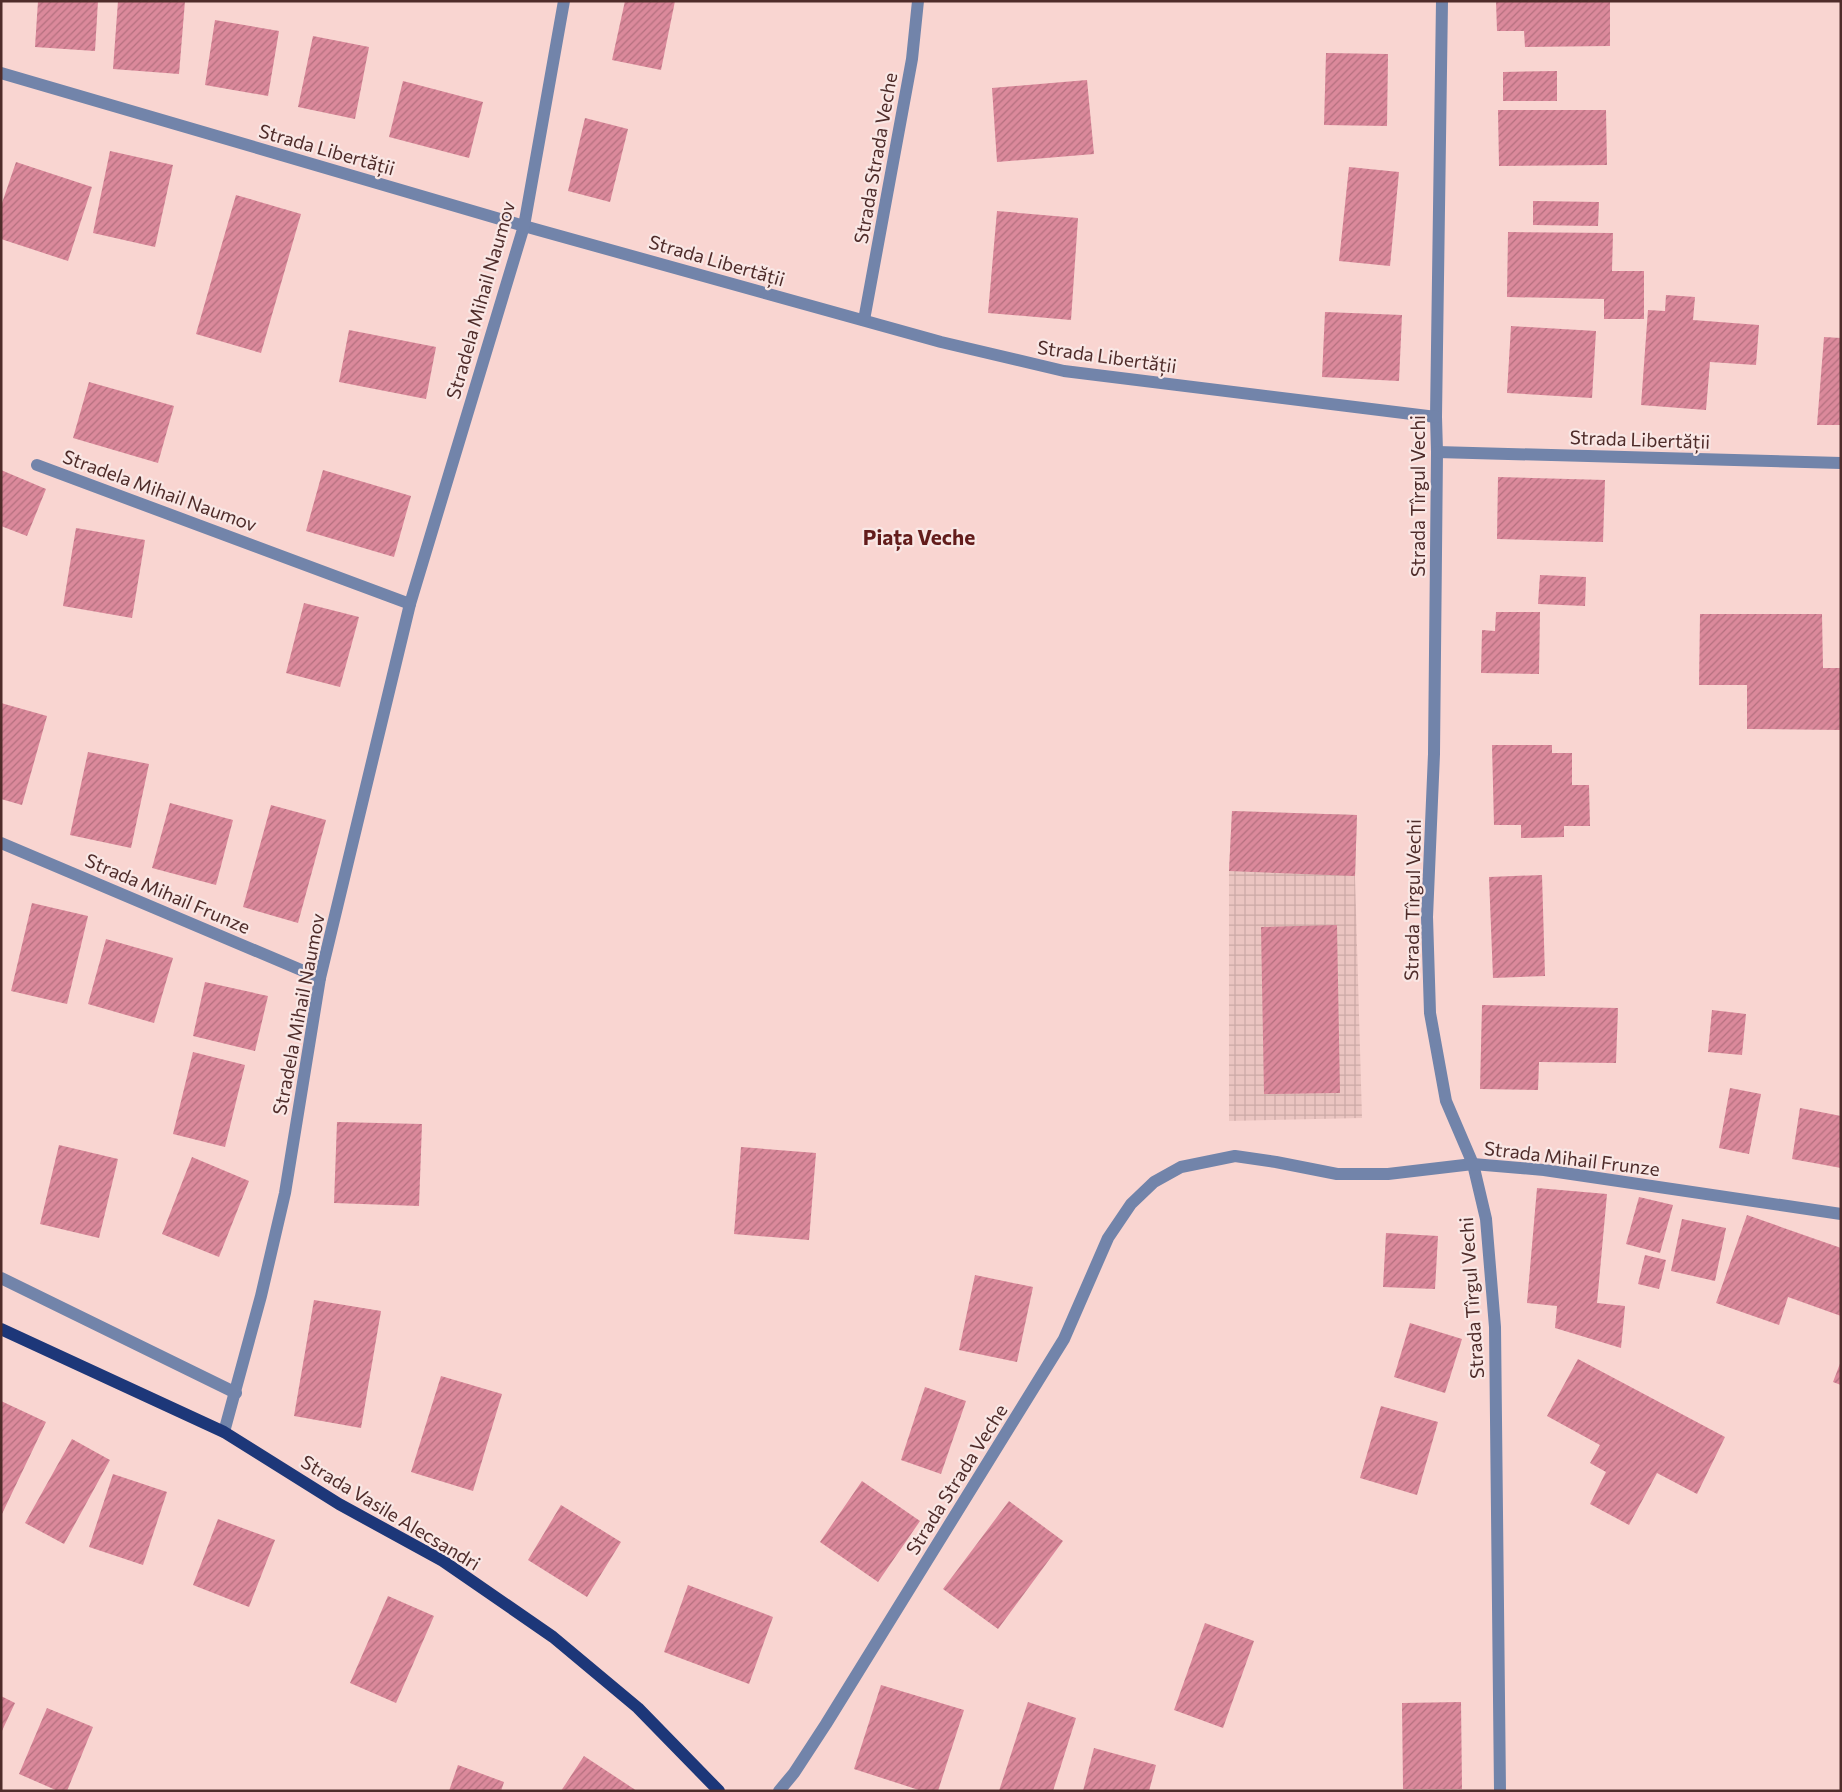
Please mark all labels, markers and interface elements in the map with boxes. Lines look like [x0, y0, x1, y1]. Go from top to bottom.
street label: Strada Strada Veche [849, 71, 901, 245]
street label: Strada Libertății [256, 119, 398, 181]
street label: Stradela Mihail Naumov [441, 198, 519, 402]
street label: Strada Libertății [646, 230, 788, 292]
street label: Strada Libertății [1036, 335, 1178, 379]
street label: Strada Tîrgul Vechi [1406, 415, 1429, 577]
street label: Strada Libertății [1569, 425, 1711, 455]
street label: Stradela Mihail Naumov [60, 444, 260, 536]
district label: Piața Veche [863, 524, 975, 551]
street label: Strada Tîrgul Vechi [1399, 819, 1425, 981]
street label: Strada Mihail Frunze [82, 848, 254, 938]
street label: Stradela Mihail Naumov [267, 911, 329, 1117]
street label: Strada Mihail Frunze [1483, 1136, 1661, 1180]
street label: Strada Tîrgul Vechi [1454, 1216, 1488, 1380]
street label: Strada Strada Veche [900, 1399, 1012, 1559]
street label: Strada Vasile Alecsandri [297, 1449, 485, 1575]

